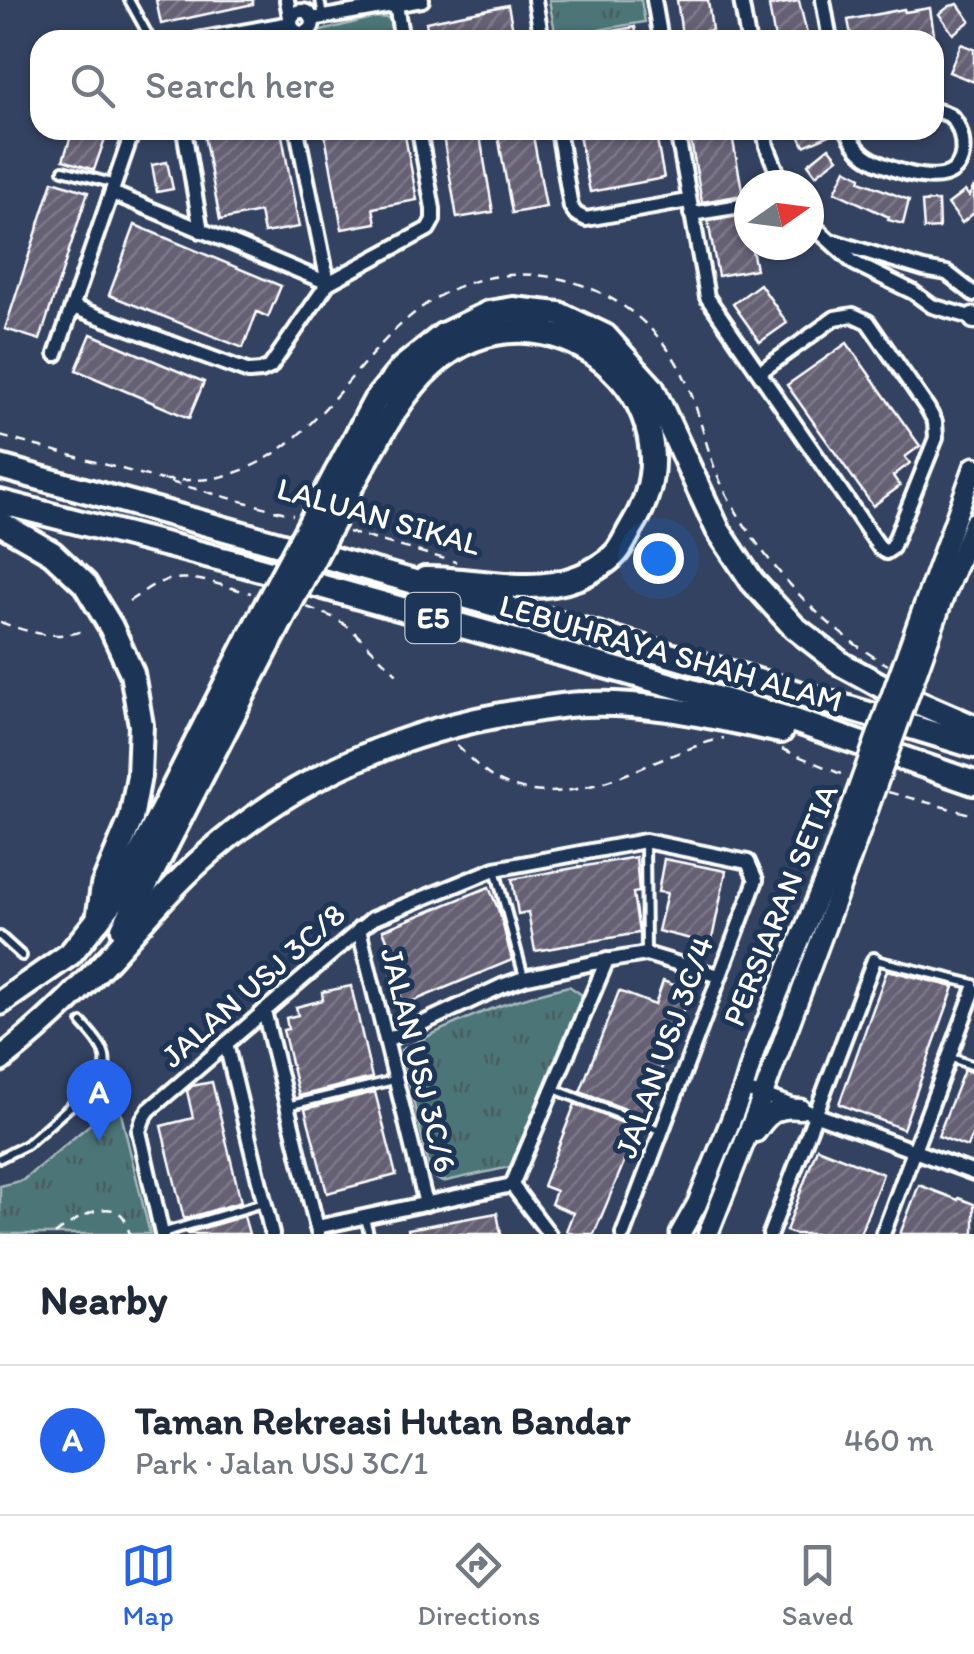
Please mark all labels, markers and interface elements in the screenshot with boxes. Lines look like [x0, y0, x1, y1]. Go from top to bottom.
search box [30, 30, 944, 140]
icon: search [65, 58, 120, 113]
text: Search here [145, 62, 336, 108]
north arrow [734, 170, 824, 260]
street label: LALUAN SIKAL [273, 469, 485, 563]
your location [633, 533, 684, 584]
street label: LEBUHRAYA SHAH ALAM [495, 586, 847, 720]
road number: E5 [406, 593, 460, 643]
street label: PERSIARAN SETIA [714, 779, 846, 1031]
street label: JALAN USJ 3C/8 [153, 895, 353, 1075]
street label: JALAN USJ 3C/4 [606, 931, 722, 1163]
street label: JALAN USJ 3C/6 [373, 944, 465, 1176]
pin: A [66, 1058, 132, 1141]
text: Nearby [40, 1274, 167, 1325]
text: Taman Rekreasi Hutan Bandar [135, 1398, 630, 1444]
text: A [62, 1421, 83, 1459]
text: 460 m [844, 1421, 934, 1459]
text: Park · Jalan USJ 3C/1 [135, 1444, 428, 1482]
tab: Map [121, 1538, 176, 1632]
tab: Directions [417, 1538, 540, 1632]
tab: Saved [782, 1538, 853, 1632]

